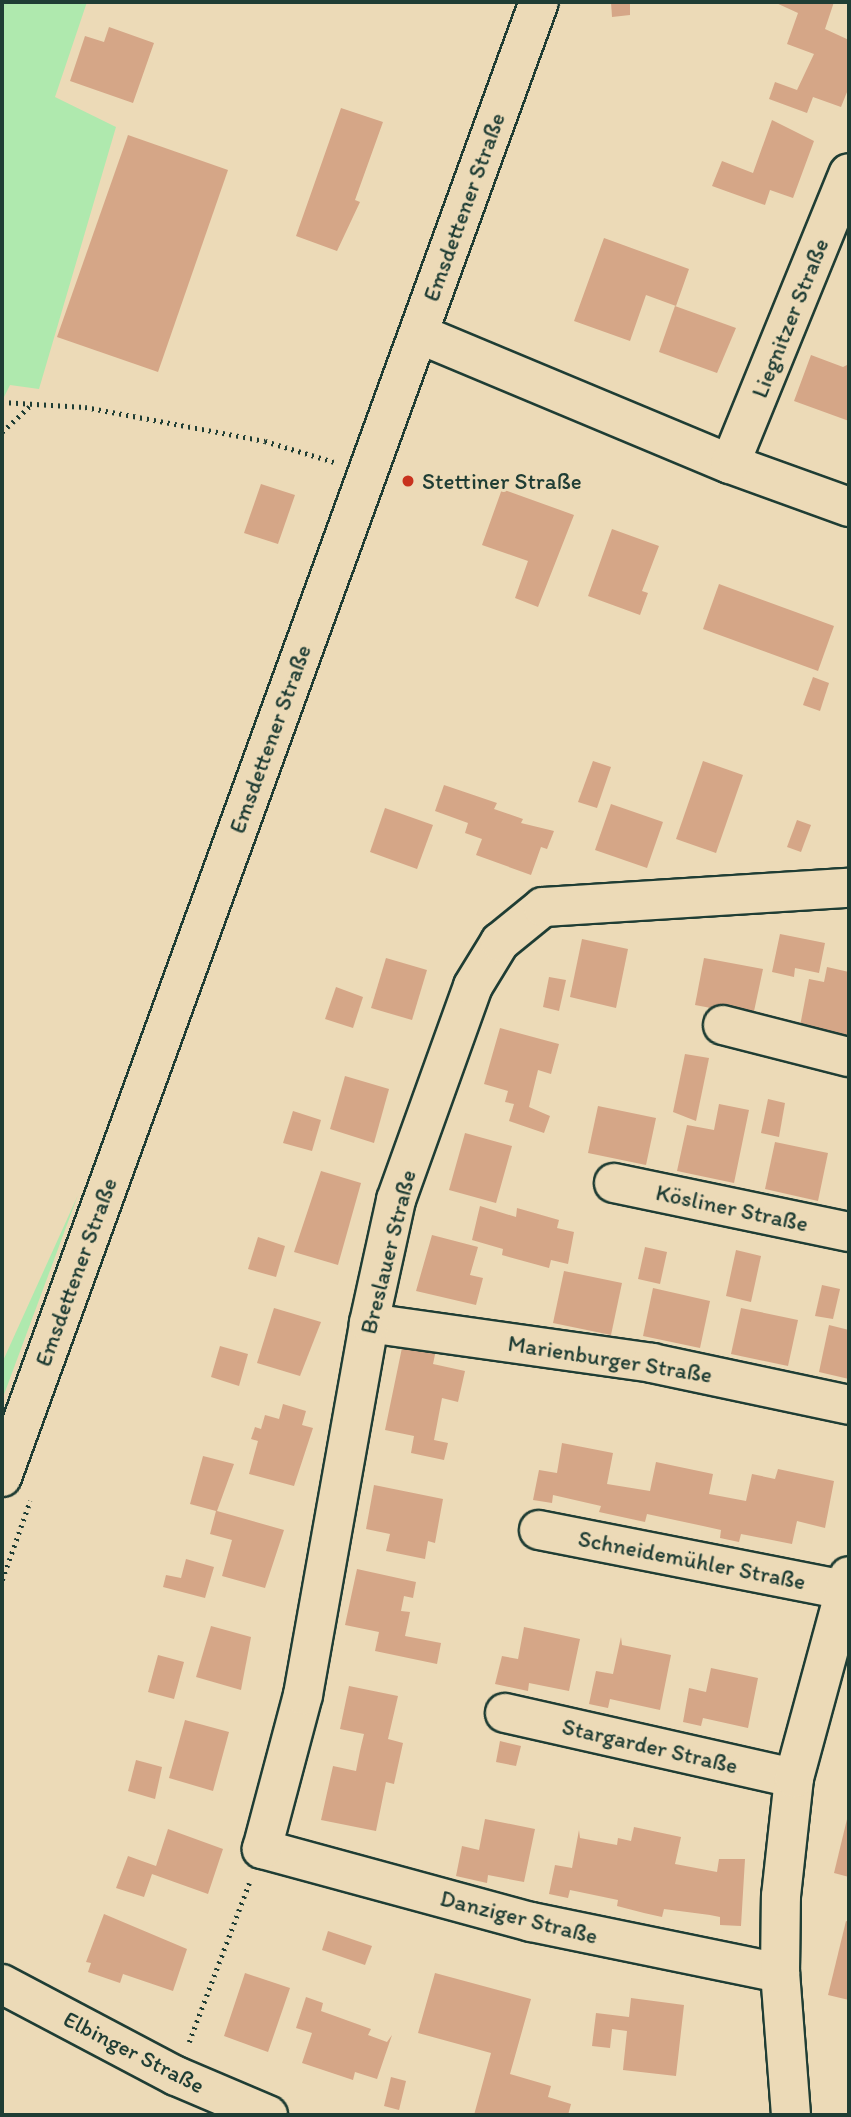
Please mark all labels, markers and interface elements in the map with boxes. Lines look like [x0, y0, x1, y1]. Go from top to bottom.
street label: Emsdettener Straße [417, 109, 511, 305]
street label: Liegnitzer Straße [745, 234, 835, 402]
place label: Stettiner Straße [422, 467, 582, 495]
marker: Stettiner Straße [400, 473, 416, 489]
street label: Emsdettener Straße [223, 641, 317, 837]
street label: Breslauer Straße [354, 1167, 422, 1337]
street label: Emsdettener Straße [29, 1174, 123, 1370]
street label: Kösliner Straße [654, 1178, 810, 1238]
street label: Marienburger Straße [506, 1329, 714, 1389]
street label: Schneidemühler Straße [576, 1524, 808, 1596]
street label: Stargarder Straße [559, 1712, 741, 1780]
street label: Danziger Straße [438, 1884, 600, 1950]
street label: Elbinger Straße [59, 2005, 209, 2099]

